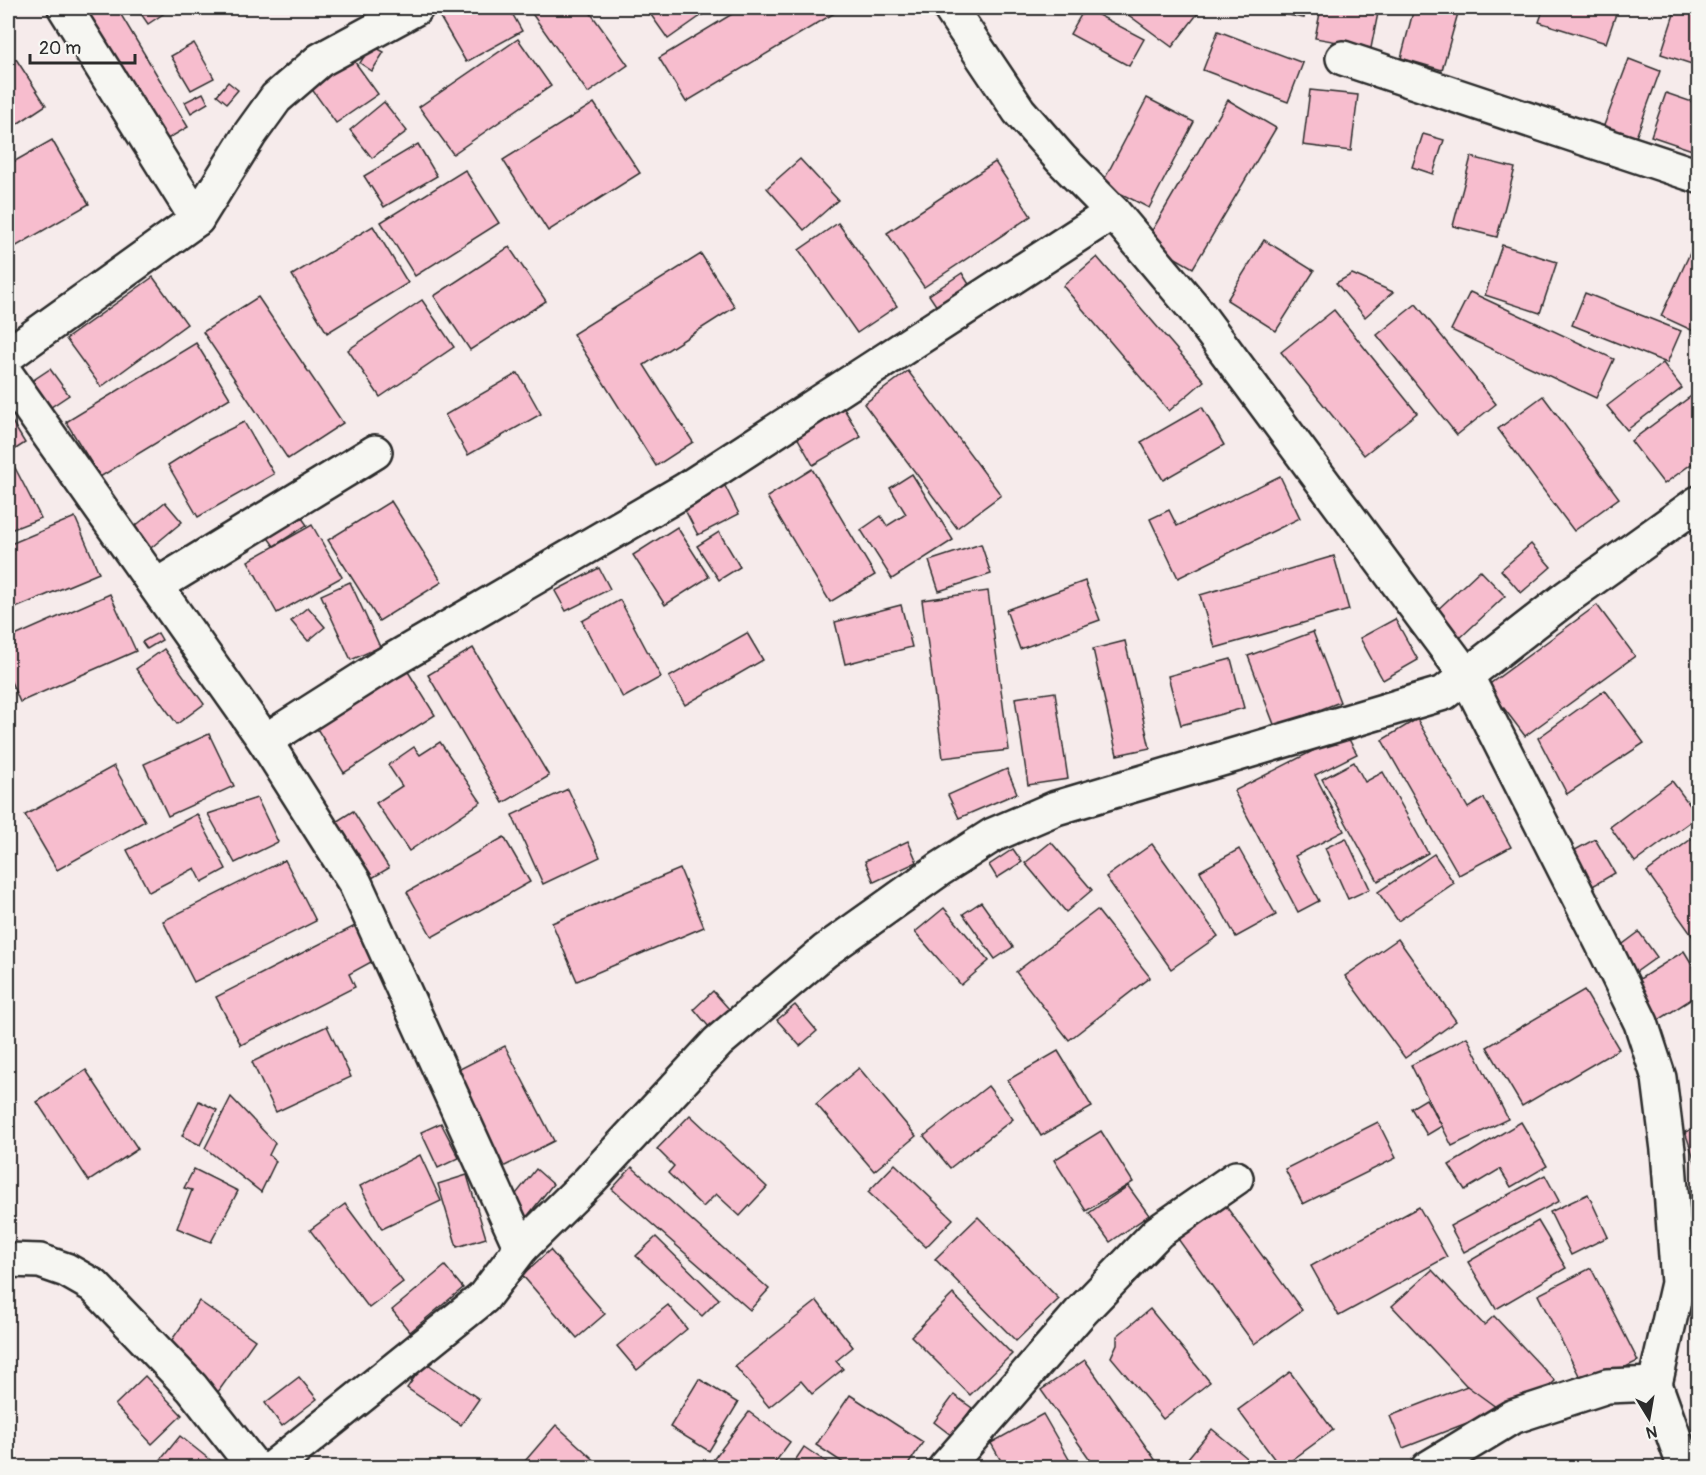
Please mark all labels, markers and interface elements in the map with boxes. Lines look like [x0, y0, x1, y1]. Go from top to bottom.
scale bar [30, 27, 135, 65]
text: 20 m [39, 37, 81, 60]
north arrow [1619, 1388, 1679, 1448]
text: N [1644, 1421, 1659, 1443]

